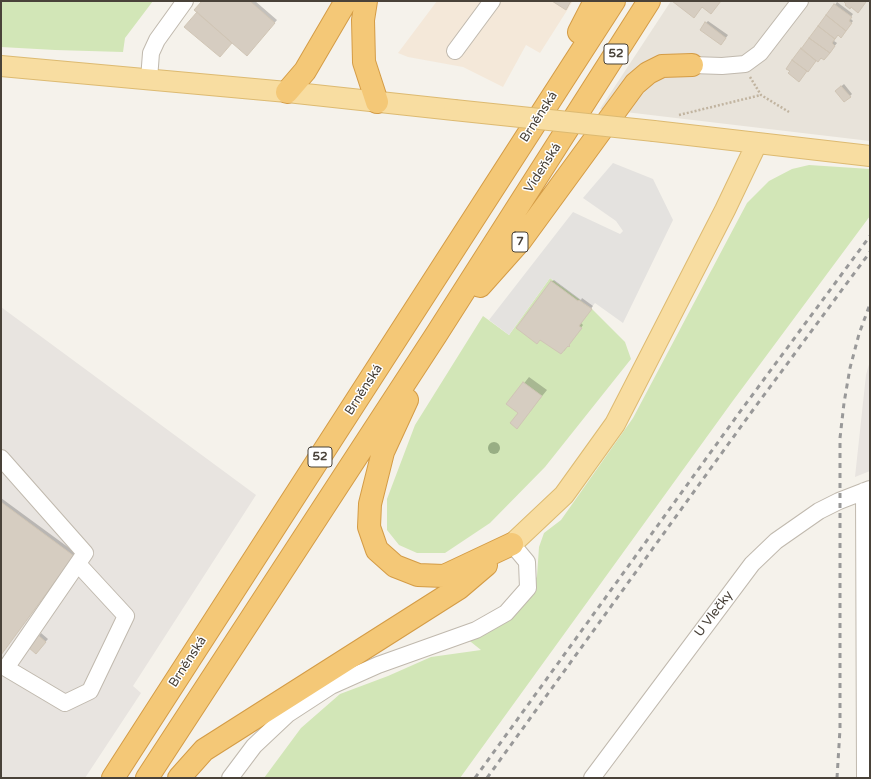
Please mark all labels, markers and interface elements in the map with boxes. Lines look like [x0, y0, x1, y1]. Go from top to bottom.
road number: 52 [604, 44, 628, 64]
street label: Brněnská [517, 89, 561, 145]
street label: Vídeňská [521, 140, 565, 196]
road number: 7 [512, 232, 528, 252]
street label: Brněnská [342, 362, 386, 418]
road number: 52 [308, 447, 332, 467]
street label: U Vlečky [692, 588, 736, 640]
street label: Brněnská [166, 634, 210, 690]

